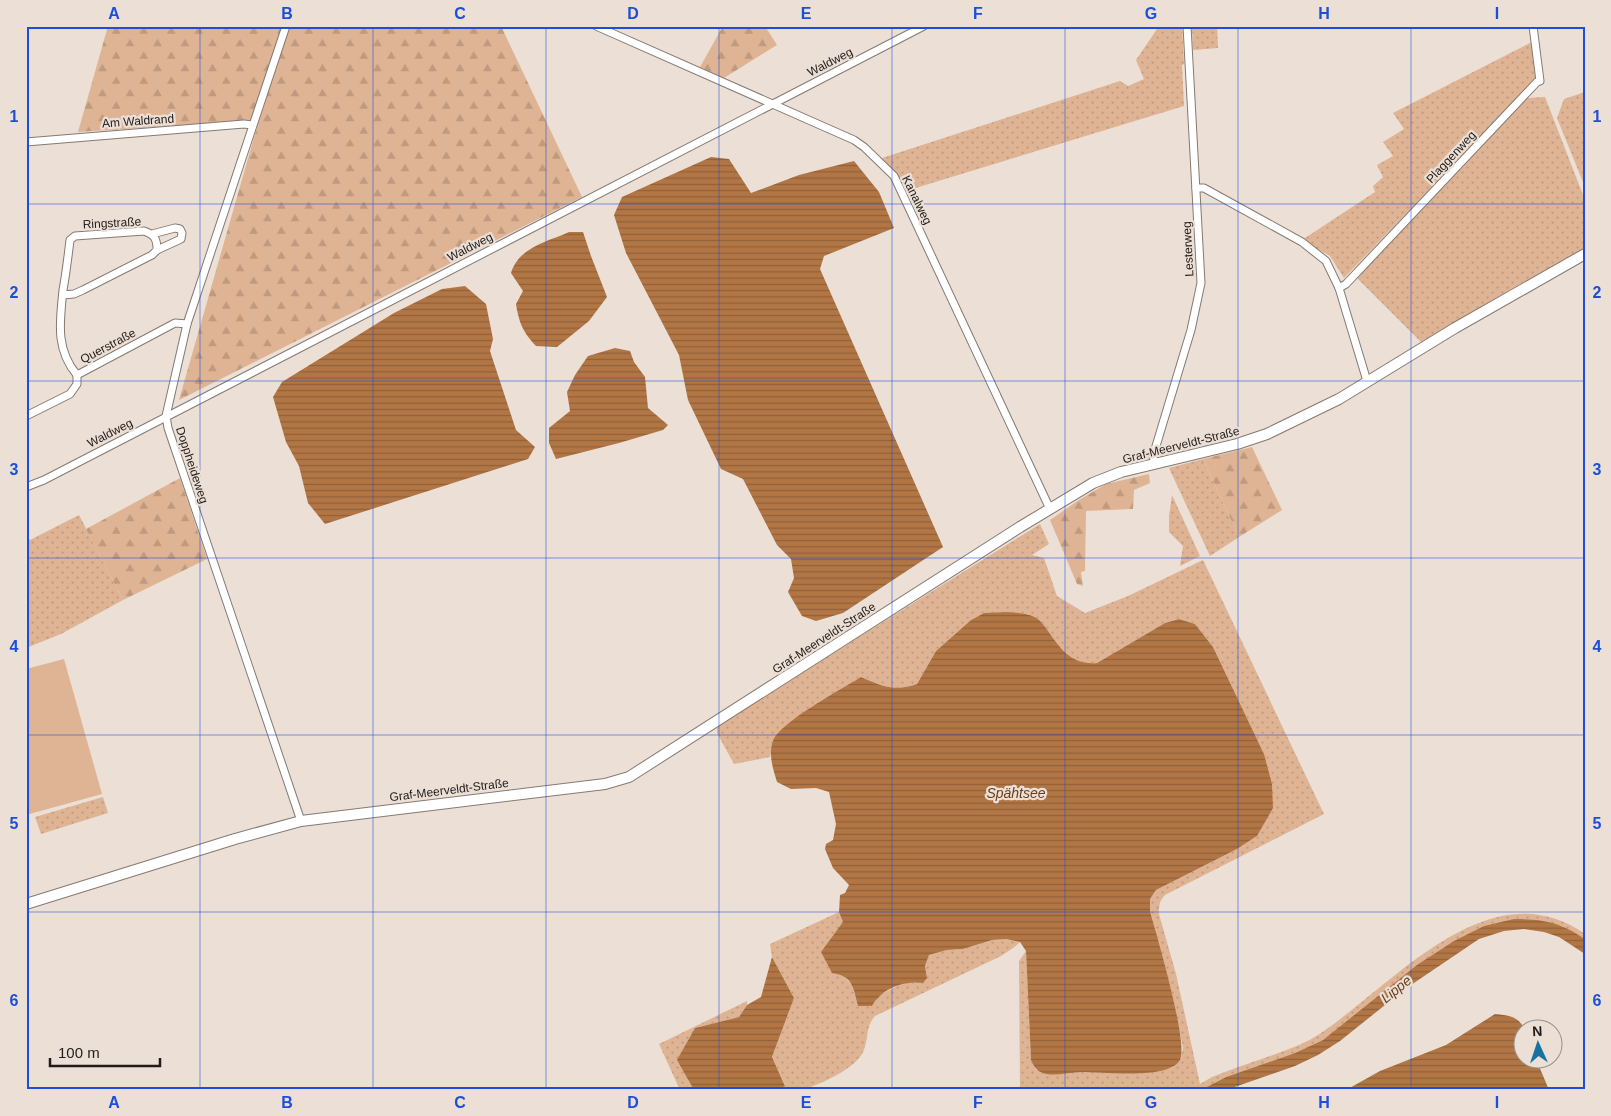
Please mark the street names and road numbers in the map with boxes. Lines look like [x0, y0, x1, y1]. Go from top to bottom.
street label: Waldweg [805, 45, 855, 79]
street label: Am Waldrand [101, 111, 175, 131]
street label: Plaggenweg [1423, 128, 1479, 186]
street label: Kanalweg [899, 173, 935, 227]
street label: Ringstraße [82, 214, 142, 232]
street label: Lesterweg [1180, 221, 1196, 277]
street label: Waldweg [445, 230, 495, 264]
street label: Querstraße [78, 325, 138, 366]
street label: Waldweg [85, 416, 135, 450]
street label: Graf-Meerveldt-Straße [1121, 424, 1241, 466]
street label: Doppheideweg [173, 425, 211, 505]
street label: Graf-Meerveldt-Straße [770, 599, 878, 677]
street label: Graf-Meerveldt-Straße [389, 776, 510, 804]

